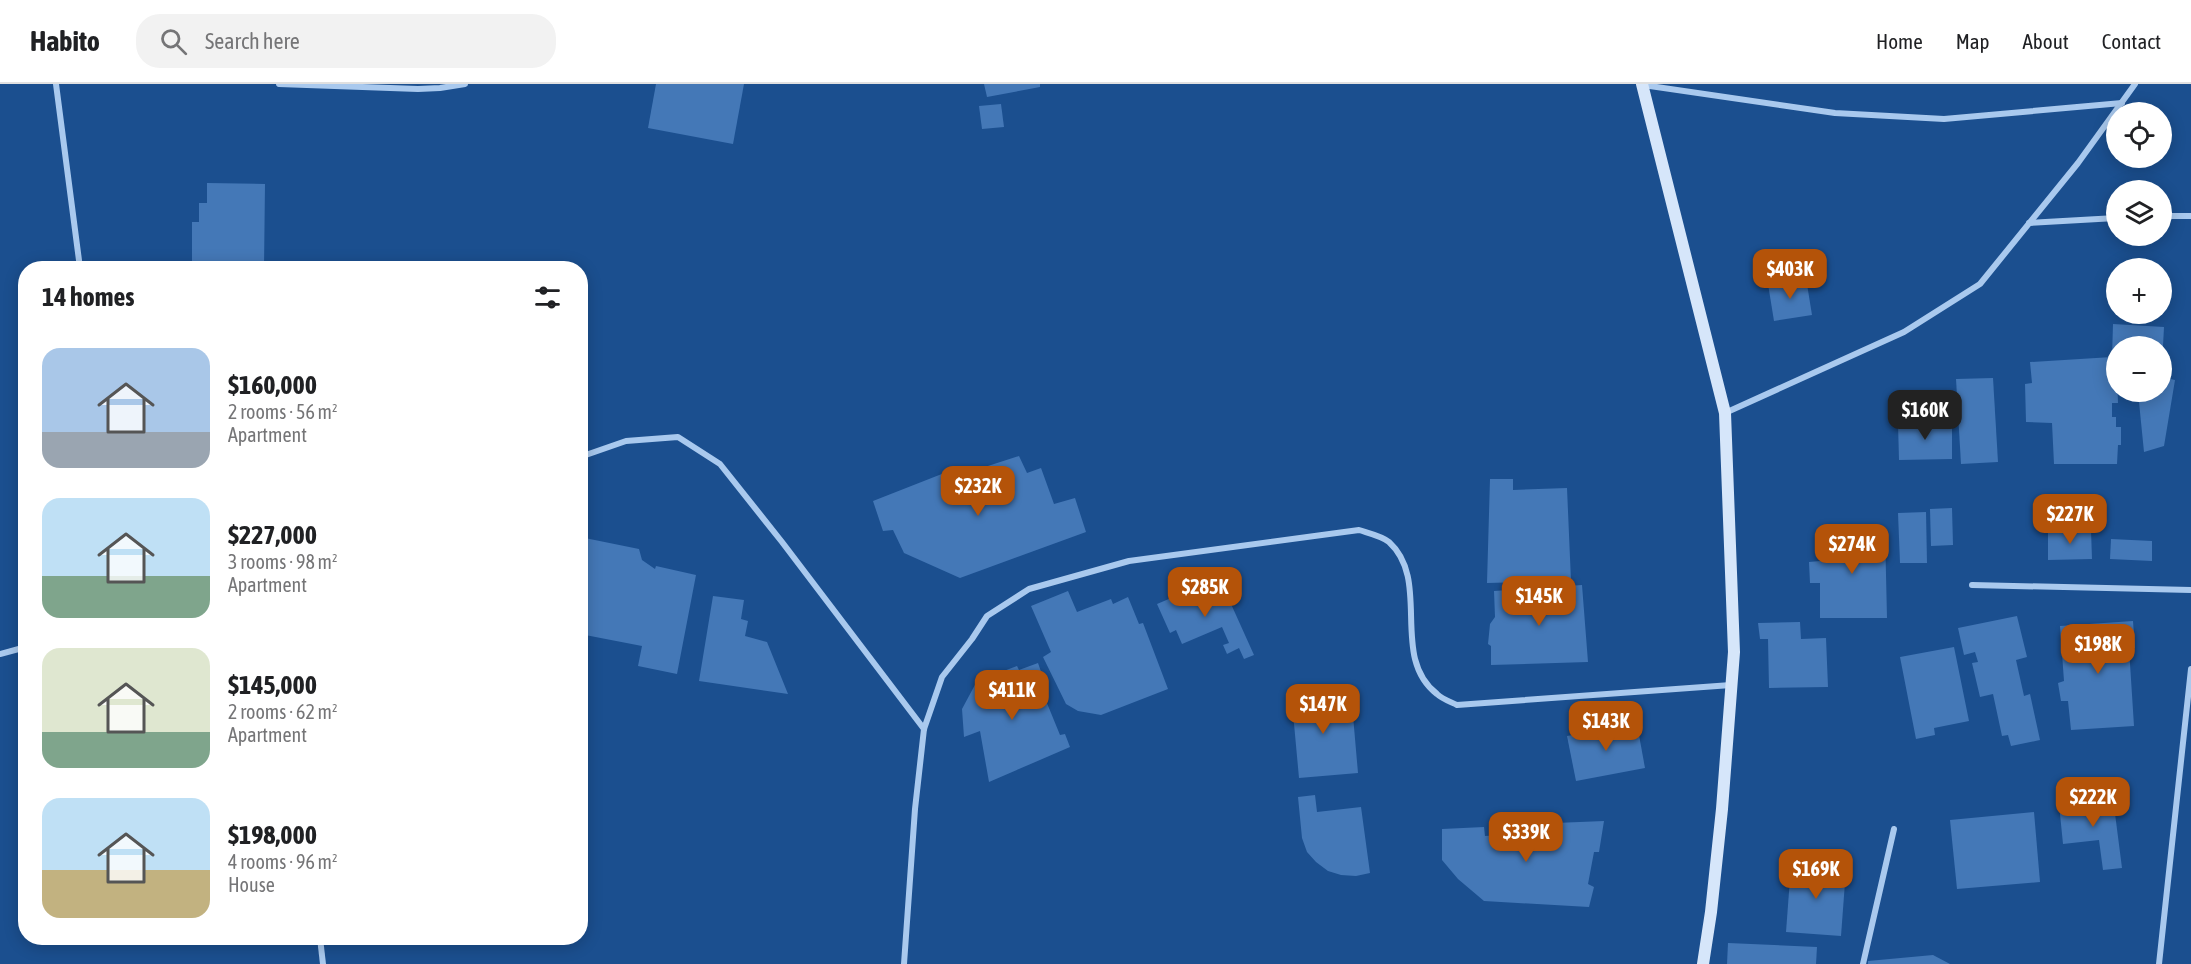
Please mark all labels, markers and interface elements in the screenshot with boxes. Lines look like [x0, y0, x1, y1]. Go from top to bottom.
search box [136, 14, 556, 68]
text: Habito [30, 25, 100, 57]
icon: search [157, 25, 190, 58]
text: Search here [205, 28, 300, 54]
text: Home [1876, 29, 1923, 53]
text: Map [1956, 29, 1990, 53]
text: About [2023, 29, 2069, 53]
text: Contact [2102, 29, 2161, 53]
map controls [2106, 102, 2172, 402]
button: locate [2106, 102, 2172, 168]
button: layers [2106, 180, 2172, 246]
pin: $403K [1748, 249, 1832, 300]
text: $403K [1767, 257, 1813, 280]
button: + [2106, 258, 2172, 324]
icon: filters [531, 281, 564, 314]
text: 14 homes [42, 282, 135, 312]
button: − [2106, 336, 2172, 402]
text: $160,000 [228, 370, 317, 400]
icon: home [90, 372, 162, 444]
pin: $160K [1883, 390, 1967, 441]
text: $160K [1902, 398, 1948, 421]
text: 2 rooms · 56 m² [228, 400, 338, 423]
text: Apartment [228, 423, 307, 446]
pin: $232K [936, 466, 1020, 517]
text: $232K [955, 474, 1001, 497]
pin: $227K [2028, 494, 2112, 545]
text: $227K [2047, 502, 2093, 525]
text: $227,000 [228, 520, 317, 550]
icon: home [90, 522, 162, 594]
pin: $274K [1810, 524, 1894, 575]
text: $274K [1829, 532, 1875, 555]
text: 3 rooms · 98 m² [228, 550, 338, 573]
pin: $285K [1163, 567, 1247, 618]
text: Apartment [228, 573, 307, 596]
text: $285K [1182, 575, 1228, 598]
pin: $145K [1497, 576, 1581, 627]
text: $145K [1516, 584, 1562, 607]
pin: $198K [2056, 624, 2140, 675]
text: $198K [2075, 632, 2121, 655]
text: $145,000 [228, 670, 317, 700]
pin: $411K [970, 670, 1054, 721]
icon: home [90, 672, 162, 744]
text: $411K [989, 678, 1035, 701]
pin: $147K [1281, 684, 1365, 735]
text: $147K [1300, 692, 1346, 715]
text: 2 rooms · 62 m² [228, 700, 338, 723]
pin: $143K [1564, 701, 1648, 752]
text: $143K [1583, 709, 1629, 732]
text: Apartment [228, 723, 307, 746]
pin: $222K [2051, 777, 2135, 828]
text: $222K [2070, 785, 2116, 808]
pin: $339K [1484, 812, 1568, 863]
text: $198,000 [228, 820, 317, 850]
text: $339K [1503, 820, 1549, 843]
icon: home [90, 822, 162, 894]
pin: $169K [1774, 849, 1858, 900]
text: 4 rooms · 96 m² [228, 850, 338, 873]
text: $169K [1793, 857, 1839, 880]
text: House [228, 873, 275, 896]

